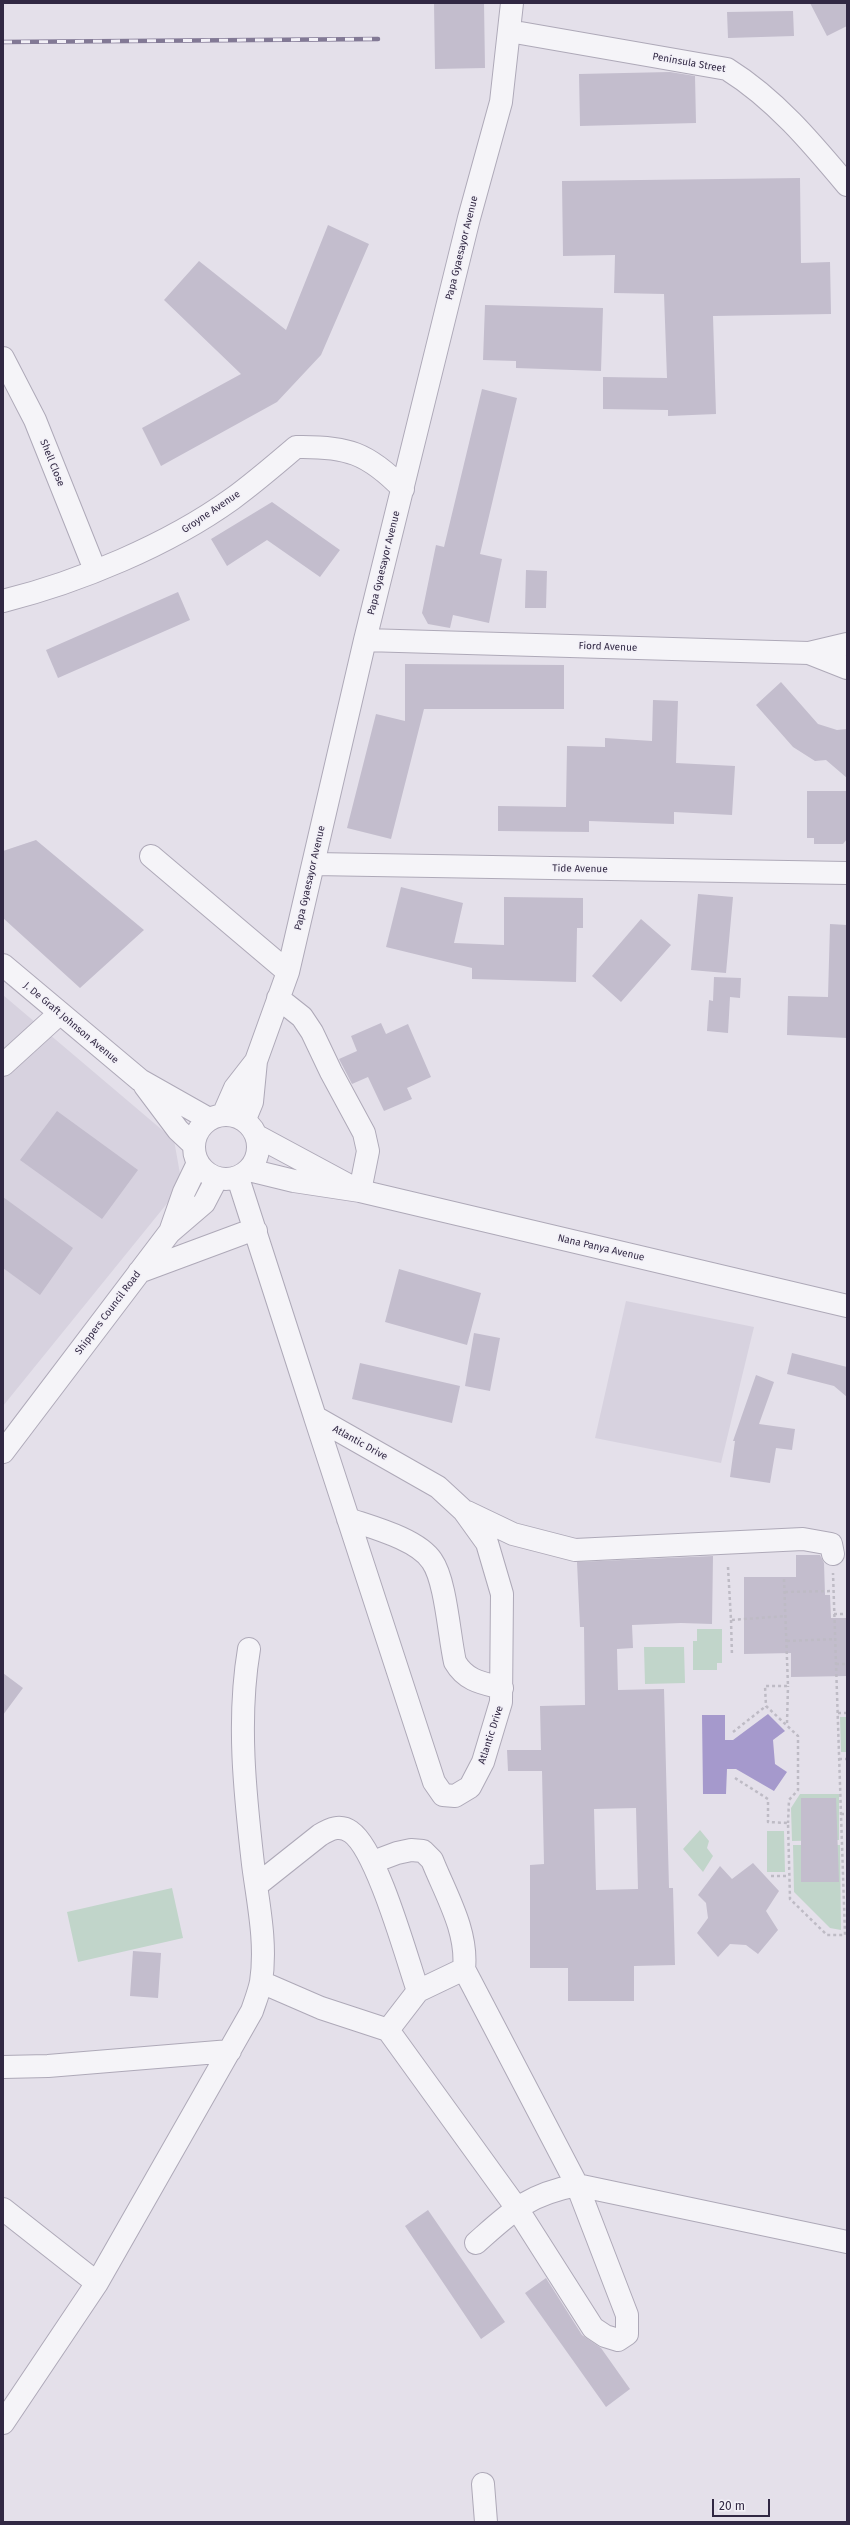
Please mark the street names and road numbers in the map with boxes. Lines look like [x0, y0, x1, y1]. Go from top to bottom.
street label: Peninsula Street [651, 51, 727, 75]
street label: Papa Gyaesayor Avenue [443, 195, 481, 301]
street label: Shell Close [37, 438, 67, 488]
street label: Groyne Avenue [180, 488, 242, 536]
street label: Papa Gyaesayor Avenue [365, 510, 403, 616]
street label: Fiord Avenue [579, 640, 637, 654]
street label: Papa Gyaesayor Avenue [292, 825, 328, 931]
street label: Tide Avenue [552, 863, 608, 875]
street label: J. De Graft Johnson Avenue [21, 980, 121, 1066]
street label: Nana Panya Avenue [556, 1232, 646, 1264]
street label: Shippers Council Road [73, 1269, 143, 1357]
street label: Atlantic Drive [331, 1423, 389, 1463]
street label: Atlantic Drive [476, 1704, 506, 1766]

